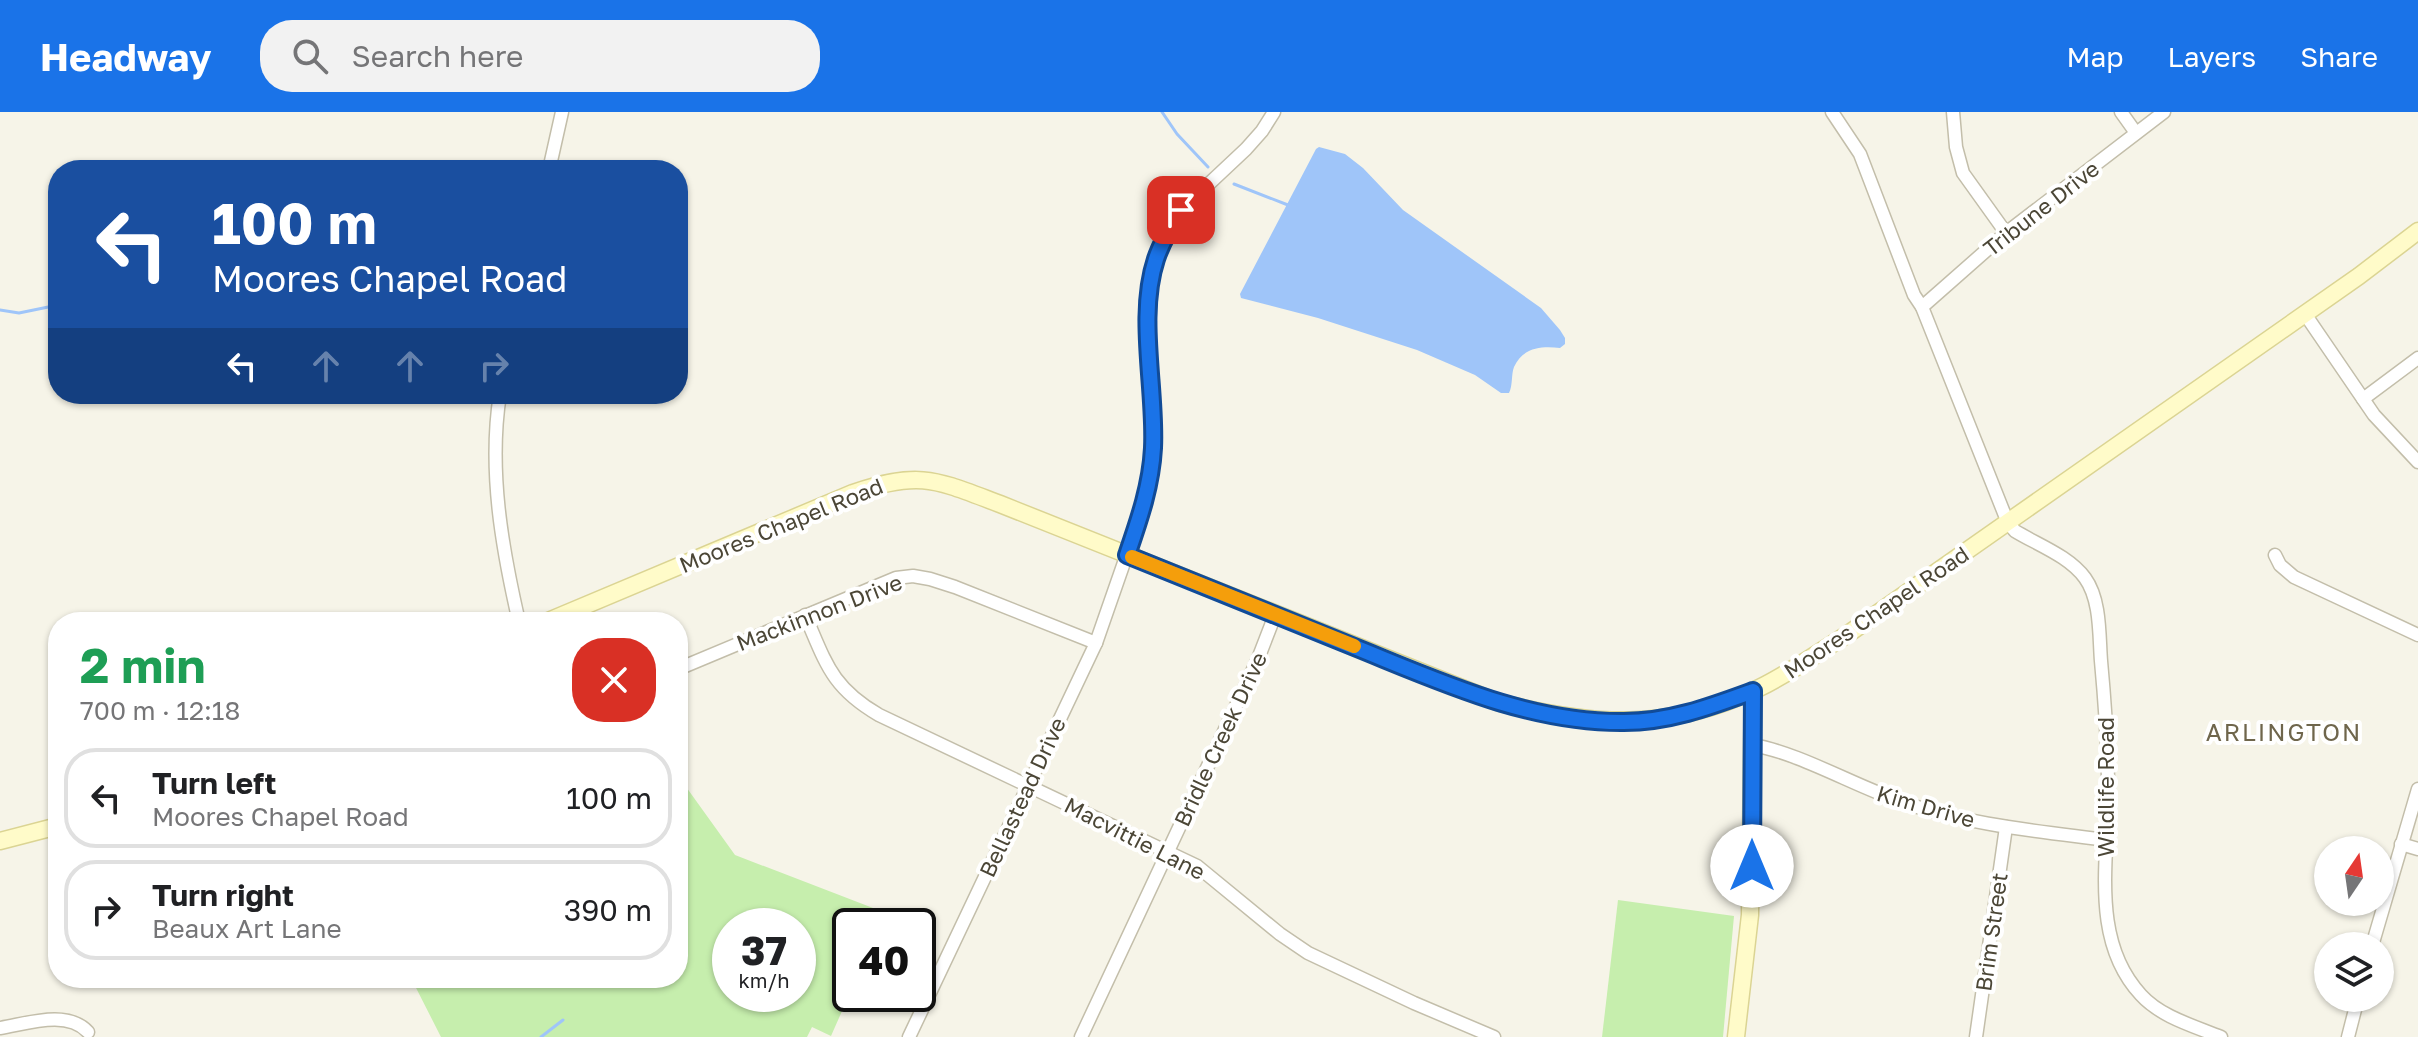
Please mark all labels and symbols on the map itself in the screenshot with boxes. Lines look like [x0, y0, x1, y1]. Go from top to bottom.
street label: Tribune Drive [1978, 154, 2104, 262]
pin [1147, 176, 1215, 244]
street label: Moores Chapel Road [675, 472, 887, 578]
street label: Moores Chapel Road [1778, 540, 1974, 684]
street label: Mackinnon Drive [732, 568, 906, 656]
street label: Bridle Creek Drive [1168, 648, 1272, 830]
street label: Bellastead Drive [973, 713, 1071, 881]
street label: Wildlife Road [2092, 717, 2119, 857]
district label: ARLINGTON [2206, 717, 2362, 746]
street label: Kim Drive [1874, 779, 1978, 833]
street label: Macvittie Lane [1060, 791, 1210, 885]
position arrow [1710, 824, 1794, 908]
north arrow [2314, 836, 2394, 916]
street label: Brim Street [1969, 871, 2013, 993]
speed limit sign: 40 [832, 908, 936, 1012]

